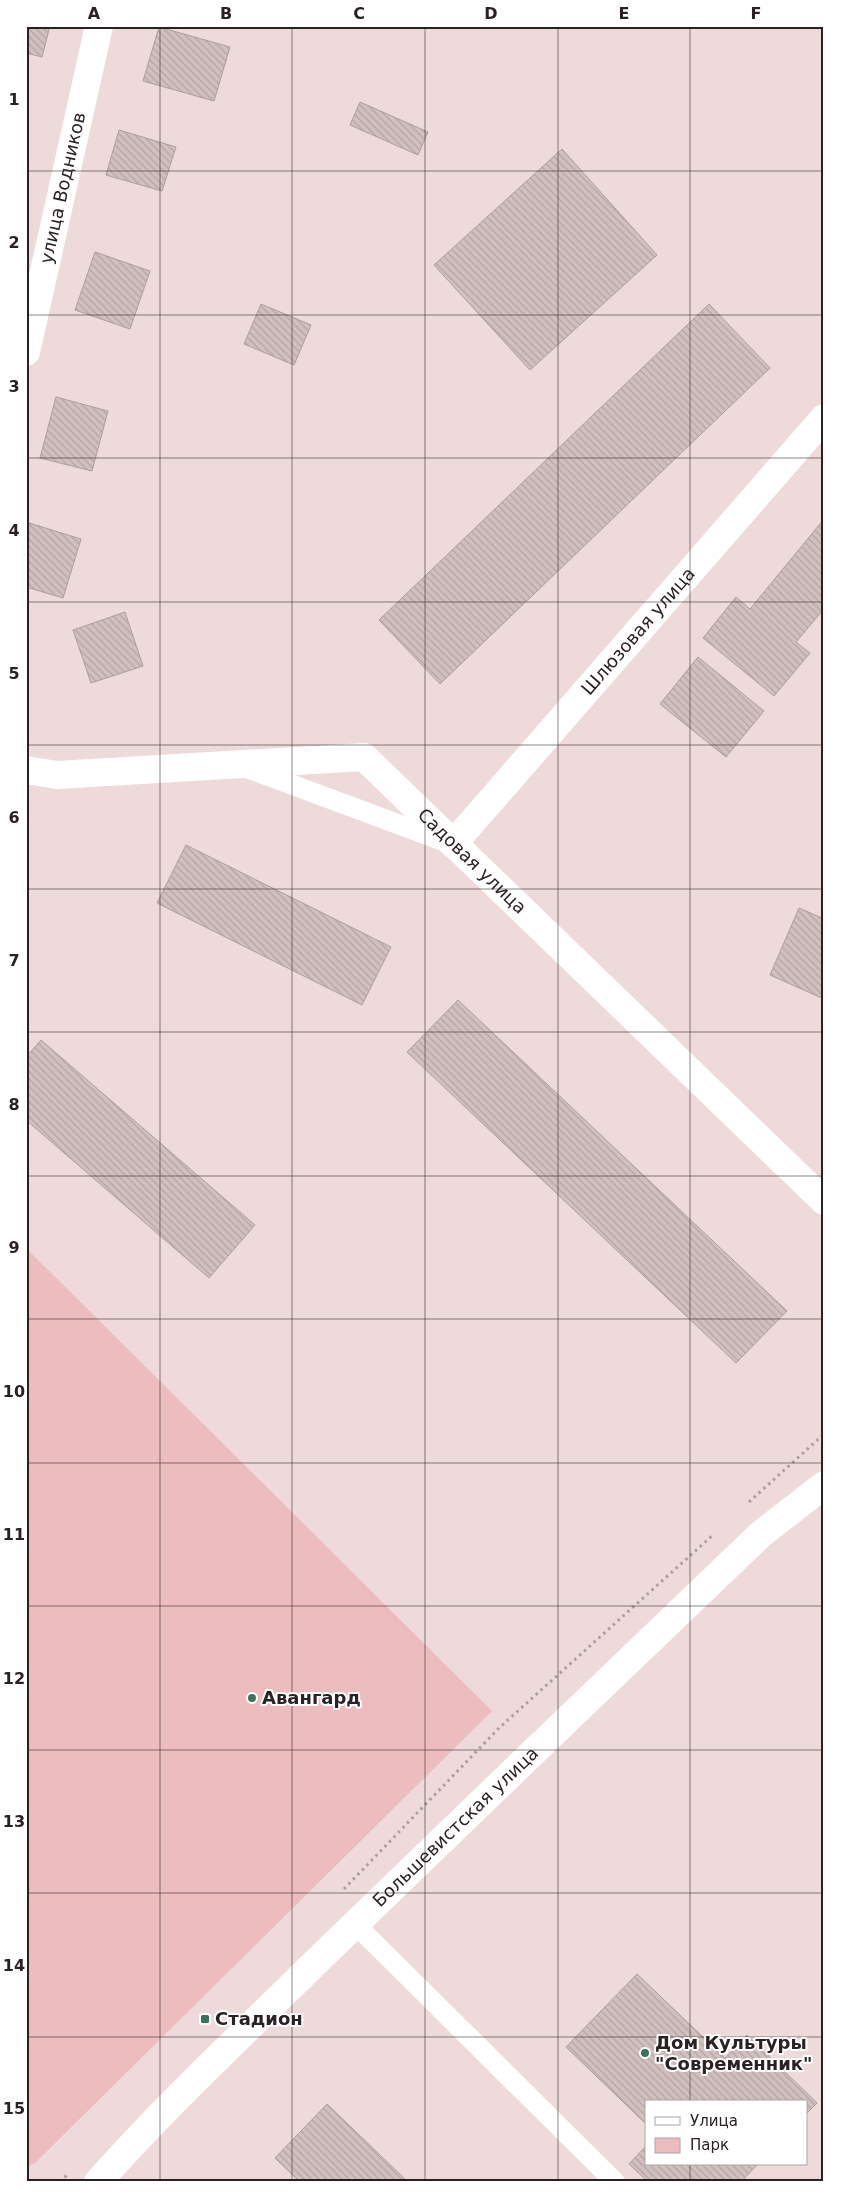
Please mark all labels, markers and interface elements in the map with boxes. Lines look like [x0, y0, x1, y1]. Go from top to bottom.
text: A [88, 4, 101, 23]
text: B [220, 4, 232, 23]
text: C [353, 4, 365, 23]
text: D [484, 4, 498, 23]
text: E [619, 4, 629, 23]
text: F [751, 4, 761, 23]
text: 1 [8, 90, 20, 109]
street label: улица Водников [35, 110, 89, 266]
text: 2 [8, 233, 20, 252]
text: 3 [8, 377, 20, 396]
text: 4 [8, 521, 20, 540]
street label: Шлюзовая улица [577, 563, 699, 699]
text: 5 [8, 664, 20, 683]
street label: Садовая улица [414, 804, 531, 918]
text: 6 [8, 808, 20, 827]
text: 7 [8, 951, 20, 970]
text: 8 [8, 1095, 20, 1114]
text: 9 [8, 1238, 20, 1257]
text: 10 [3, 1382, 25, 1401]
text: 11 [3, 1525, 25, 1544]
text: 12 [3, 1669, 25, 1688]
place label: Авангард [262, 1687, 361, 1708]
marker: Авангард [246, 1692, 258, 1704]
street label: Большевистская улица [368, 1742, 542, 1911]
text: 13 [3, 1812, 25, 1831]
text: 14 [3, 1956, 25, 1975]
place label: Стадион [215, 2008, 303, 2029]
marker: Стадион [199, 2013, 211, 2025]
place label: Дом Культуры "Современник" [655, 2032, 812, 2074]
marker: Дом Культуры "Современник" [639, 2047, 651, 2059]
text: 15 [3, 2099, 25, 2118]
legend [645, 2100, 808, 2166]
text: Улица [690, 2112, 738, 2130]
text: Парк [690, 2136, 729, 2154]

